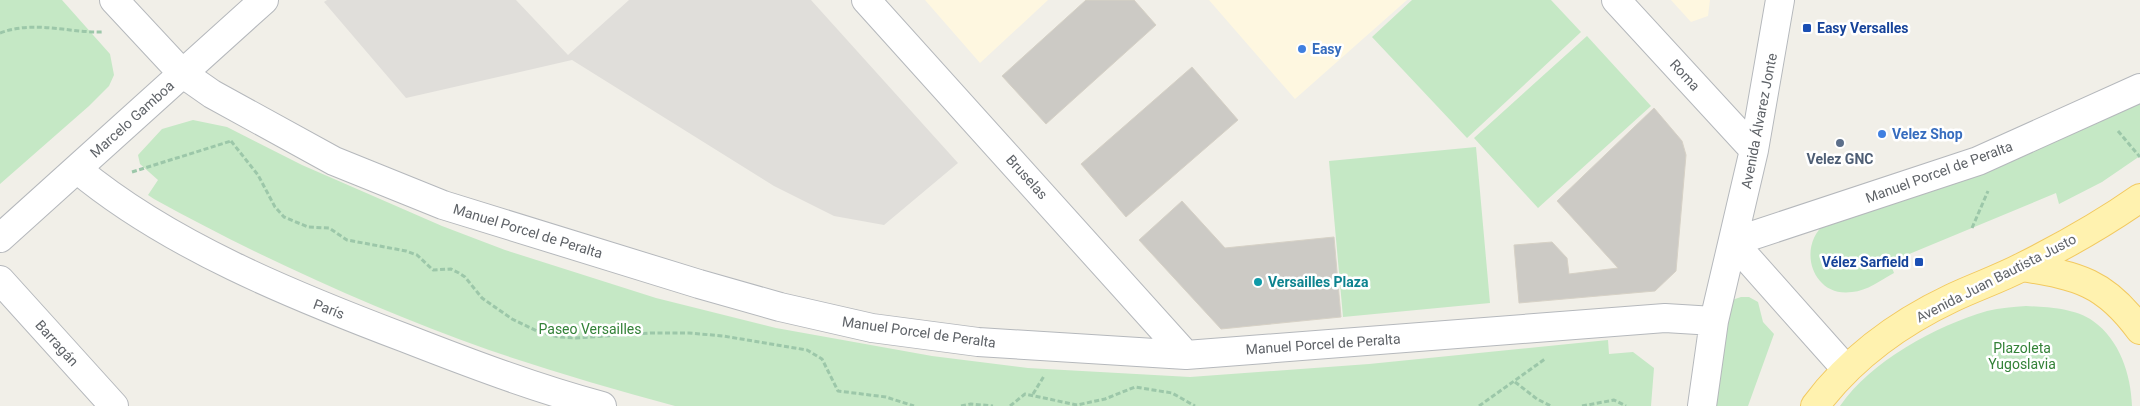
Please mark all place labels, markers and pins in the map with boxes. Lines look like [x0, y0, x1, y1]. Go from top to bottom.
place label: Easy Versalles [1817, 20, 1908, 36]
marker: Easy Versalles [1801, 22, 1813, 34]
place label: Easy [1312, 41, 1343, 57]
marker: Easy [1296, 43, 1308, 55]
place label: Velez Shop [1892, 126, 1963, 142]
marker: Velez Shop [1876, 128, 1888, 140]
marker: Velez GNC [1834, 137, 1846, 149]
place label: Velez GNC [1807, 151, 1873, 167]
place label: Vélez Sarfield [1822, 254, 1909, 270]
marker: Vélez Sarfield [1913, 256, 1925, 268]
place label: Versailles Plaza [1268, 274, 1369, 290]
marker: Versailles Plaza [1252, 276, 1264, 288]

